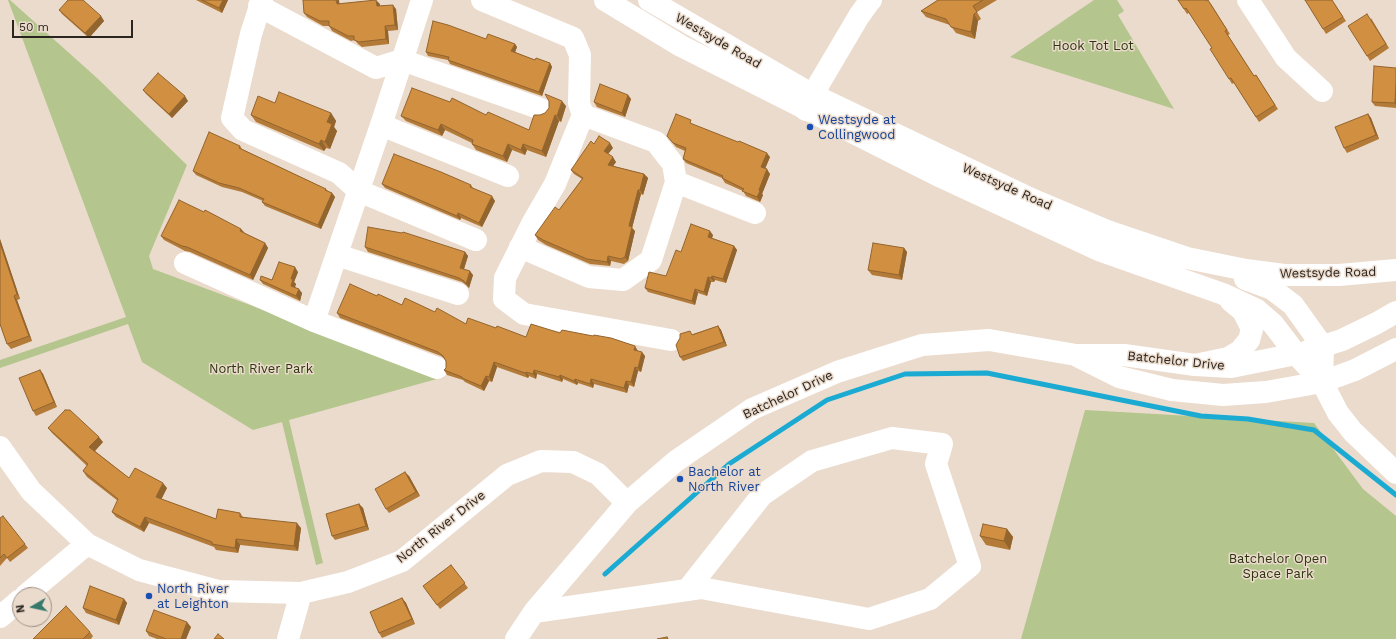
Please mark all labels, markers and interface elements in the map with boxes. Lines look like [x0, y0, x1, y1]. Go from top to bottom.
street label: Westsyde Road [672, 10, 764, 72]
scale bar [14, 12, 135, 38]
text: 50 m [19, 20, 49, 34]
park label: Hook Tot Lot [1052, 38, 1134, 54]
place label: Westsyde at Collingwood [818, 112, 896, 143]
marker: Westsyde at Collingwood [805, 122, 815, 132]
street label: Westsyde Road [960, 160, 1054, 214]
street label: Westsyde Road [1279, 264, 1377, 282]
street label: Batchelor Drive [1127, 348, 1225, 374]
park label: North River Park [209, 361, 313, 377]
street label: Batchelor Drive [740, 367, 836, 423]
place label: Bachelor at North River [688, 464, 761, 495]
marker: Bachelor at North River [675, 474, 685, 484]
street label: North River Drive [393, 487, 489, 567]
park label: Batchelor Open Space Park [1229, 551, 1327, 582]
place label: North River at Leighton [157, 581, 229, 612]
north arrow [12, 587, 52, 627]
marker: North River at Leighton [144, 591, 154, 601]
text: N [14, 604, 28, 614]

